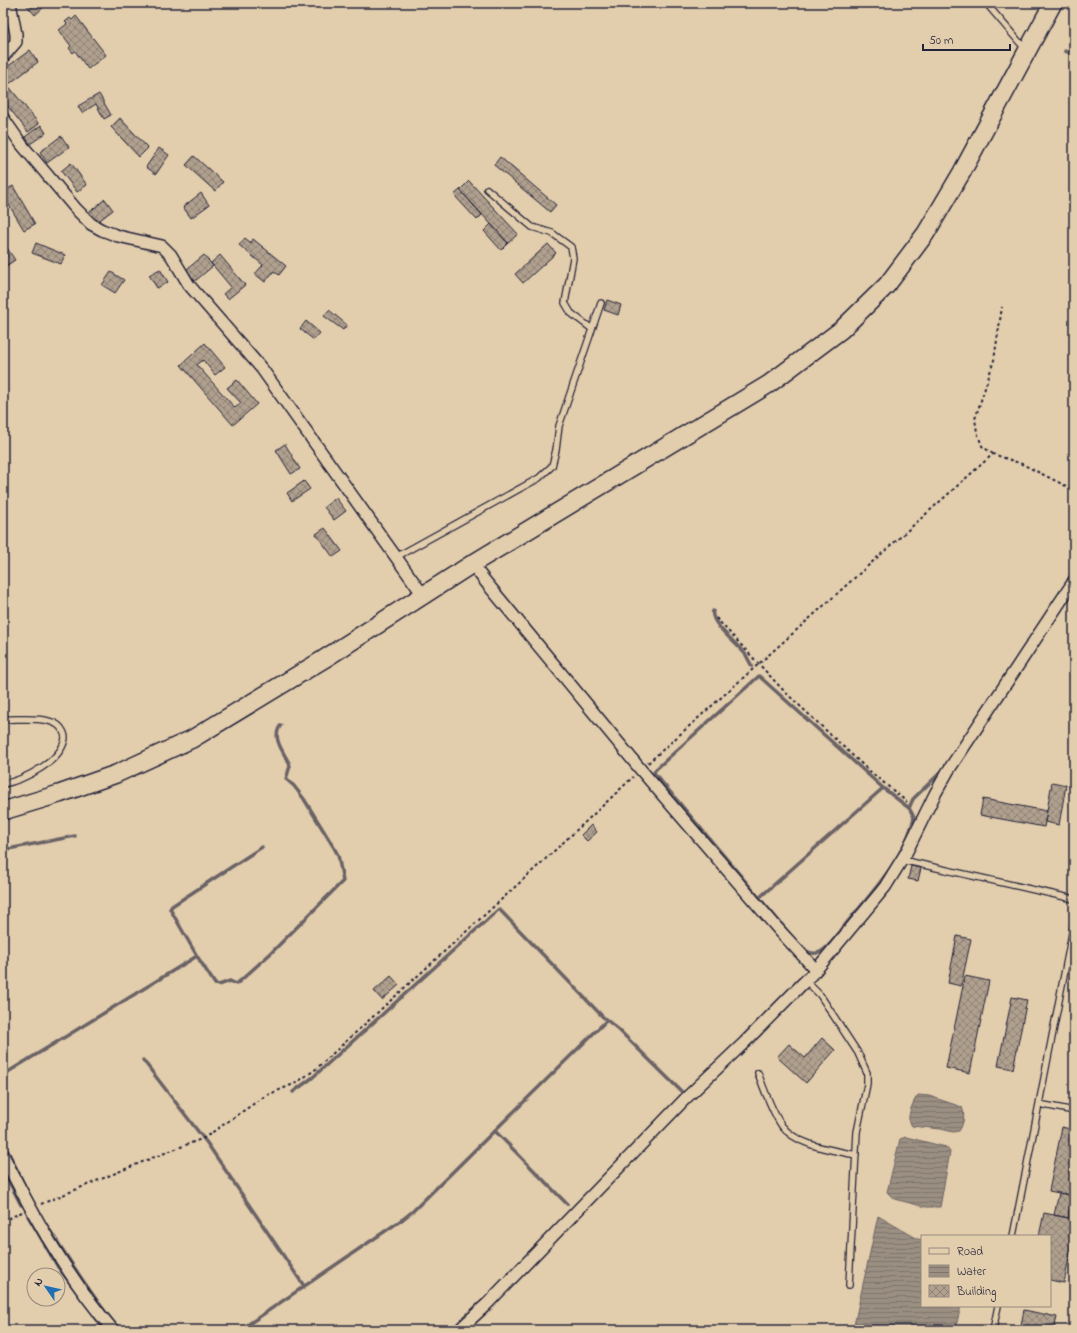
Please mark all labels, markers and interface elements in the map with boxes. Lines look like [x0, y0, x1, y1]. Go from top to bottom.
scale bar [923, 26, 1010, 52]
text: 50 m [929, 32, 953, 50]
legend [921, 1235, 1051, 1307]
text: Road [957, 1243, 983, 1261]
text: Water [957, 1263, 986, 1281]
north arrow [26, 1267, 66, 1307]
text: N [30, 1274, 47, 1290]
text: Building [956, 1283, 996, 1302]

